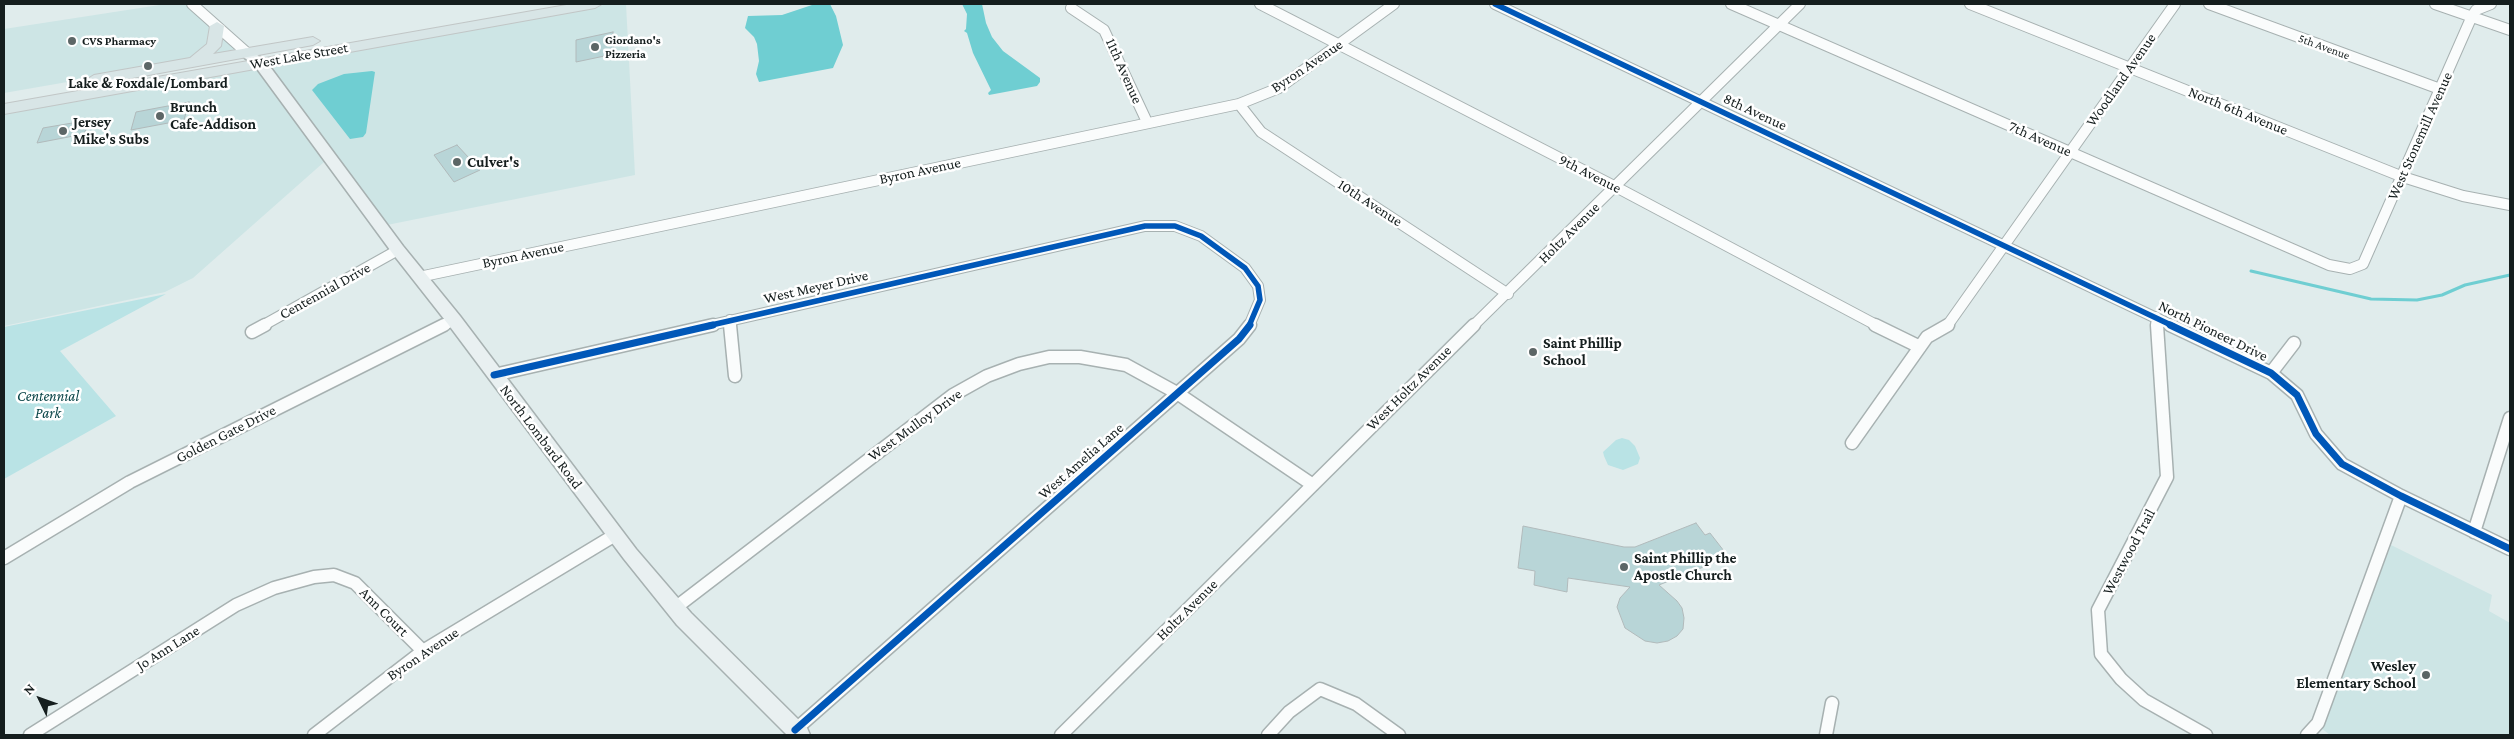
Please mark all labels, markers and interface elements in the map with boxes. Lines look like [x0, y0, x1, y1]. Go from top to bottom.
street label: Woodland Avenue [2082, 30, 2160, 130]
street label: 5th Avenue [2296, 31, 2352, 63]
place label: Giordano's Pizzeria [605, 33, 661, 61]
place label: CVS Pharmacy [82, 34, 156, 48]
marker: CVS Pharmacy [66, 35, 78, 47]
street label: 11th Avenue [1102, 35, 1146, 107]
street label: Byron Avenue [1268, 35, 1346, 97]
street label: West Lake Street [248, 39, 350, 73]
marker: Giordano's Pizzeria [589, 41, 601, 53]
marker: Lake & Foxdale/Lombard [142, 60, 154, 72]
street label: West Stonemill Avenue [2384, 69, 2456, 203]
place label: Lake & Foxdale/Lombard [68, 74, 228, 92]
street label: North 6th Avenue [2186, 83, 2290, 139]
street label: 8th Avenue [1720, 89, 1790, 135]
place label: Brunch Cafe-Addison [170, 98, 256, 133]
marker: Brunch Cafe-Addison [154, 110, 166, 122]
place label: Jersey Mike's Subs [73, 113, 149, 148]
street label: 7th Avenue [2006, 117, 2074, 161]
marker: Jersey Mike's Subs [57, 125, 69, 137]
street label: 9th Avenue [1556, 151, 1624, 197]
place label: Culver's [467, 153, 519, 171]
street label: Byron Avenue [878, 154, 962, 188]
marker: Culver's [451, 156, 463, 168]
street label: 10th Avenue [1334, 175, 1406, 231]
street label: Holtz Avenue [1535, 199, 1603, 267]
street label: Byron Avenue [481, 238, 565, 272]
street label: Centennial Drive [276, 259, 374, 323]
street label: West Meyer Drive [762, 266, 870, 308]
street label: North Pioneer Drive [2155, 297, 2271, 365]
place label: Saint Phillip School [1543, 334, 1622, 369]
street label: West Holtz Avenue [1363, 342, 1455, 434]
marker: Saint Phillip School [1527, 346, 1539, 358]
street label: North Lombard Road [496, 381, 586, 493]
street label: West Mulloy Drive [865, 385, 965, 465]
park label: Centennial Park [17, 387, 79, 422]
street label: Golden Gate Drive [173, 401, 279, 467]
street label: West Amelia Lane [1035, 419, 1127, 503]
street label: Westwood Trail [2099, 506, 2159, 598]
place label: Saint Phillip the Apostle Church [1634, 549, 1737, 584]
marker: Saint Phillip the Apostle Church [1618, 561, 1630, 573]
street label: Holtz Avenue [1153, 576, 1221, 644]
street label: Ann Court [356, 584, 412, 640]
street label: Jo Ann Lane [133, 621, 203, 675]
street label: Byron Avenue [384, 623, 462, 685]
place label: Wesley Elementary School [2296, 657, 2416, 692]
marker: Wesley Elementary School [2420, 669, 2432, 681]
north arrow [15, 674, 65, 724]
text: N [20, 680, 38, 698]

